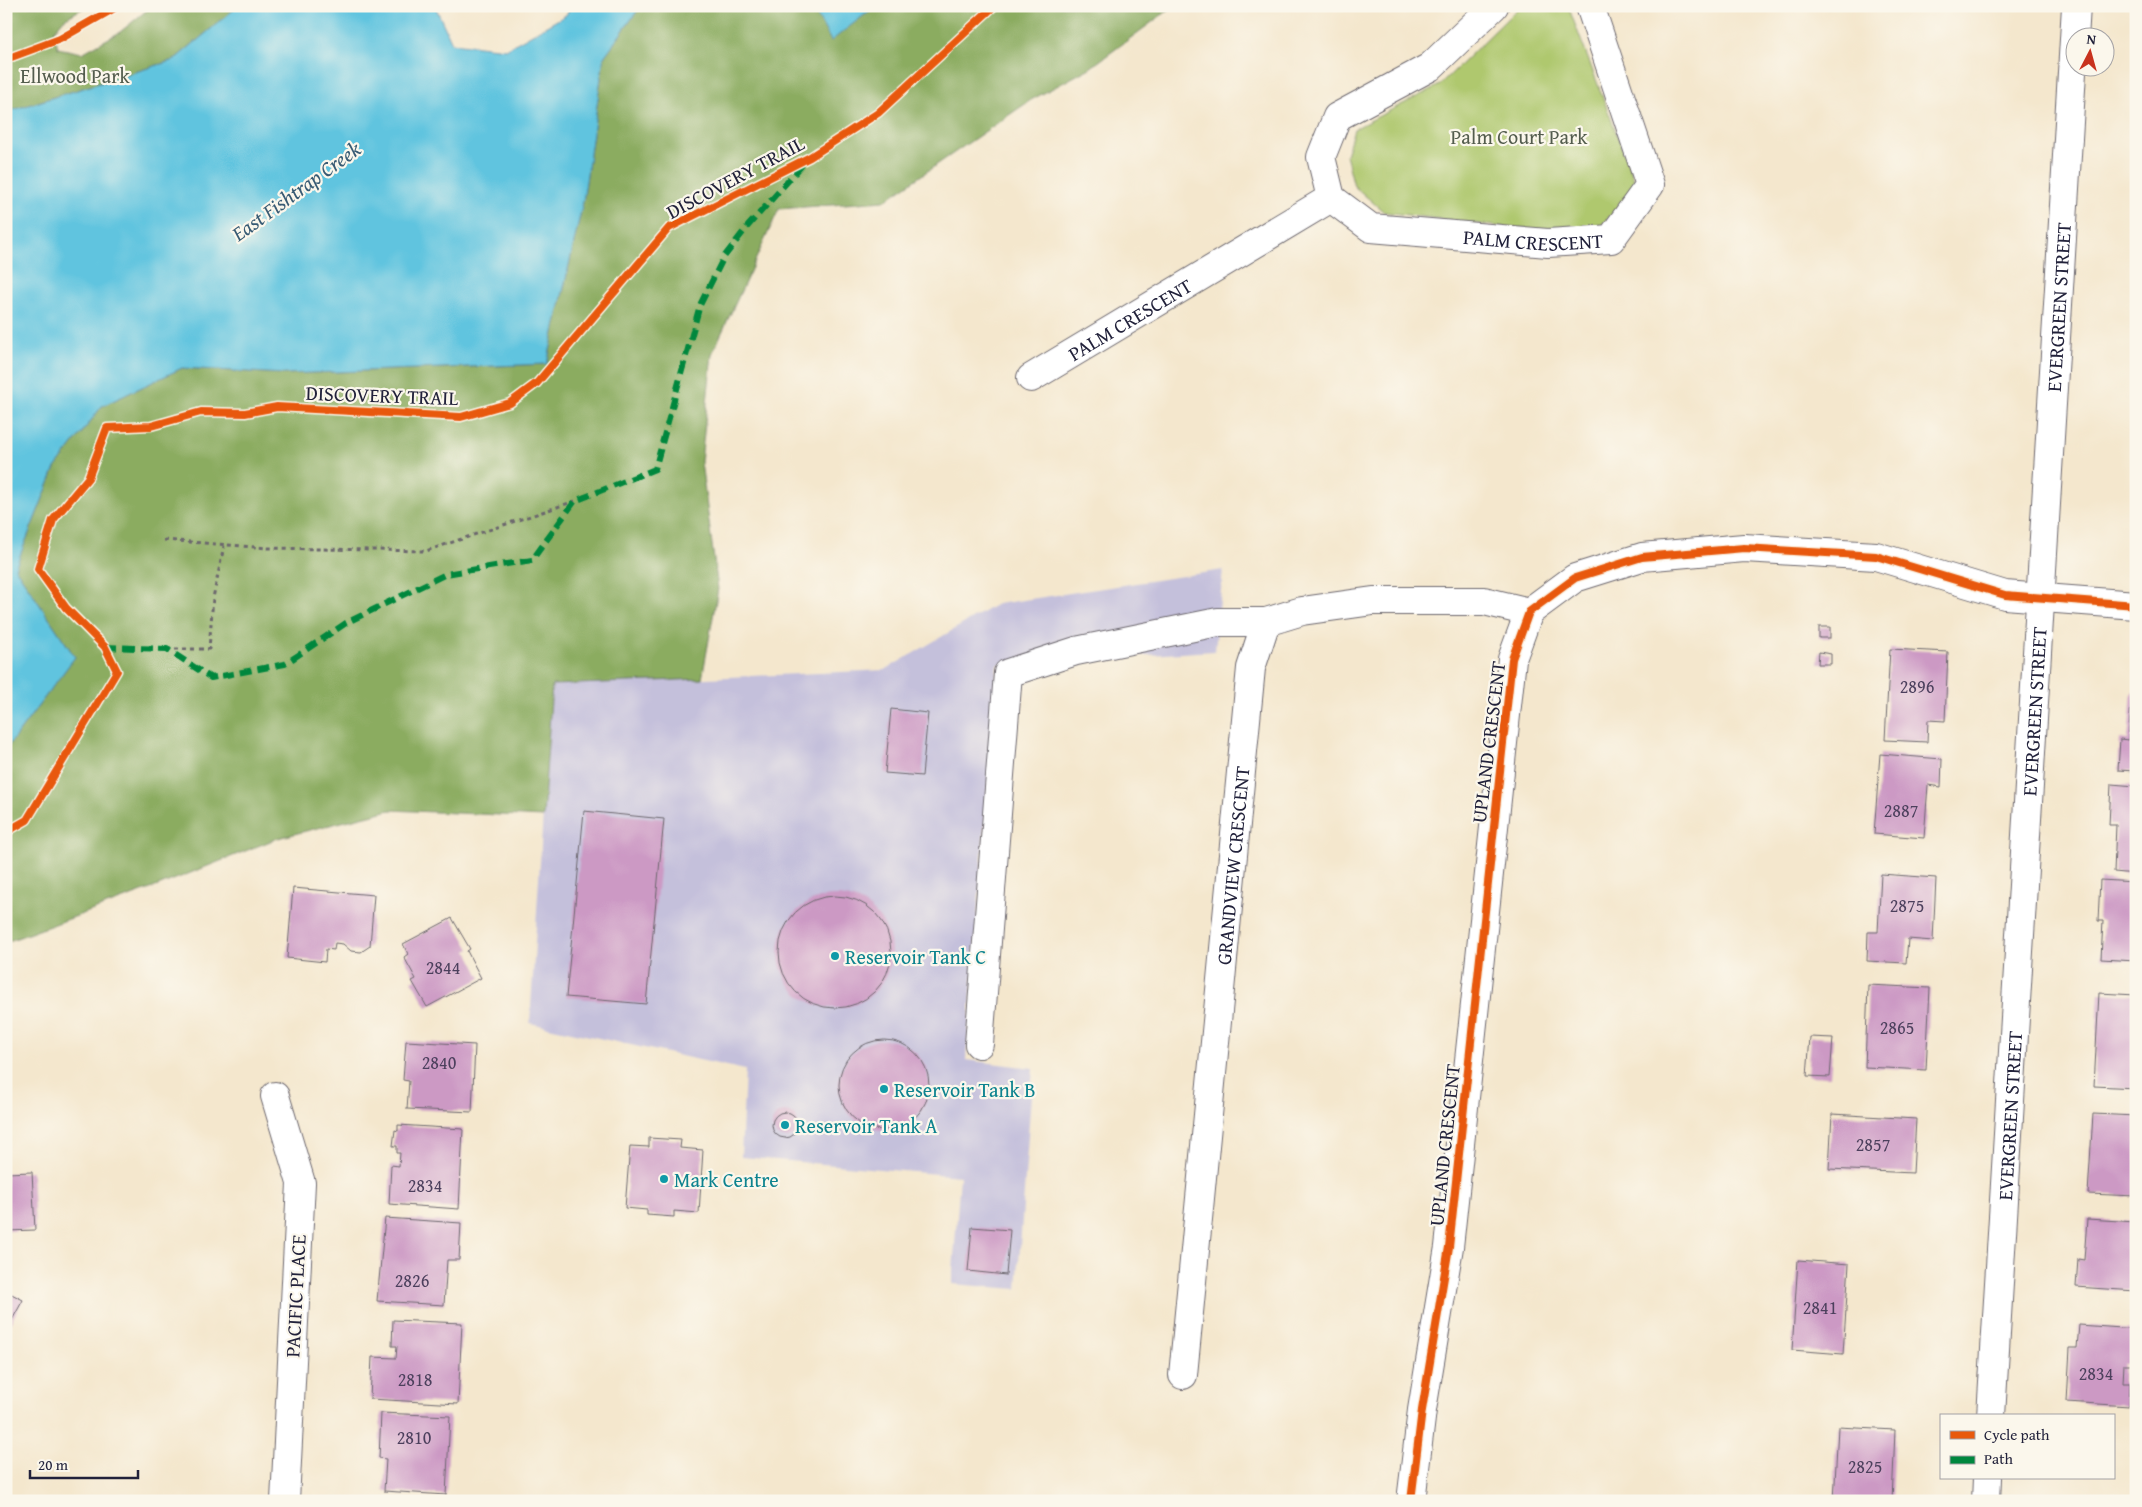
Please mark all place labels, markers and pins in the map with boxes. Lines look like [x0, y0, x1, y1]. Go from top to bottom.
place label: Reservoir Tank C [845, 942, 986, 971]
marker: Reservoir Tank C [829, 950, 841, 962]
place label: Reservoir Tank B [894, 1075, 1036, 1104]
marker: Reservoir Tank B [878, 1083, 890, 1095]
place label: Reservoir Tank A [795, 1111, 937, 1140]
marker: Reservoir Tank A [779, 1119, 791, 1131]
place label: Mark Centre [674, 1165, 779, 1194]
marker: Mark Centre [658, 1173, 670, 1185]

